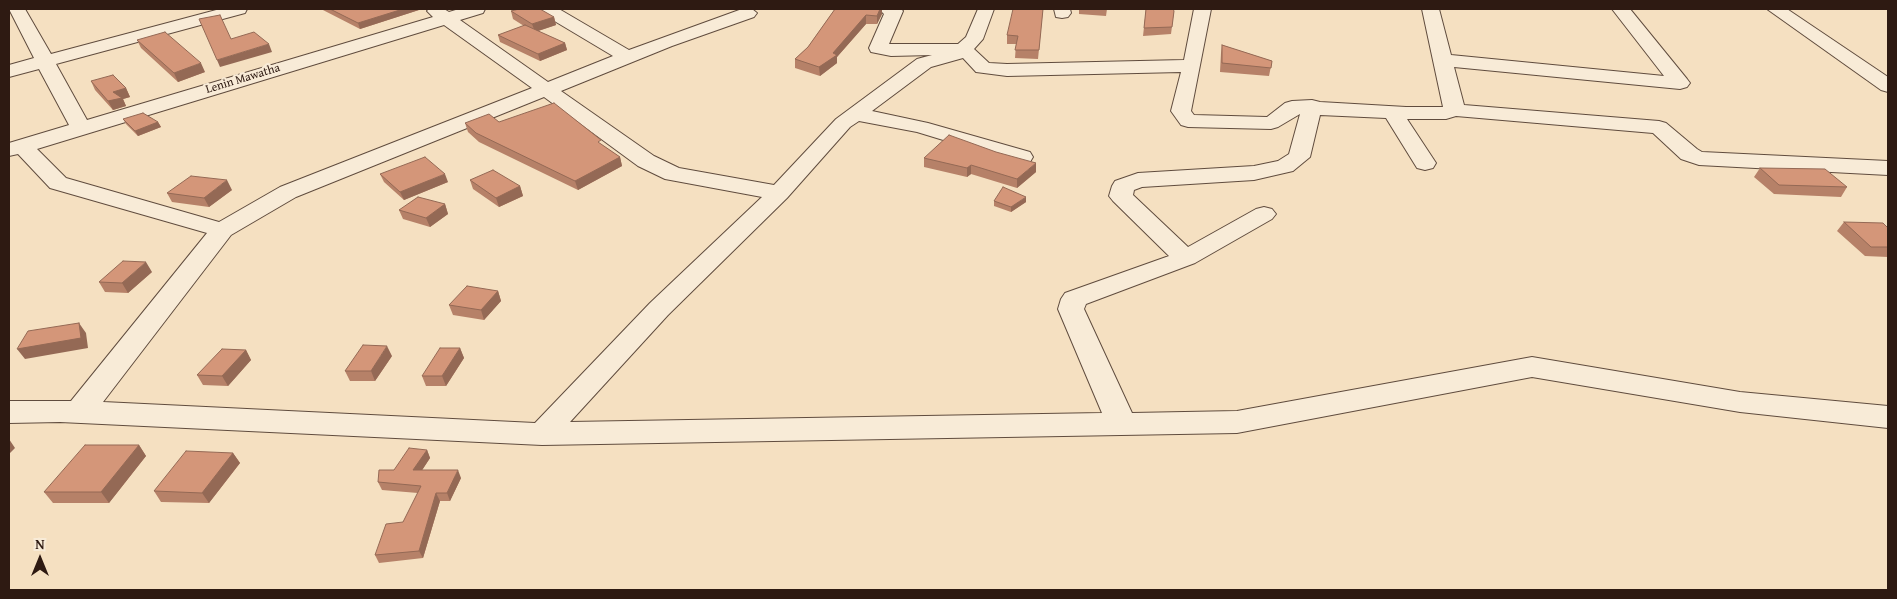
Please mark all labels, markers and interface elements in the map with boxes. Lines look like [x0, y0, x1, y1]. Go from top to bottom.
street label: Lenin Mawatha [204, 61, 282, 97]
north arrow [15, 534, 65, 584]
text: N [35, 534, 45, 554]

